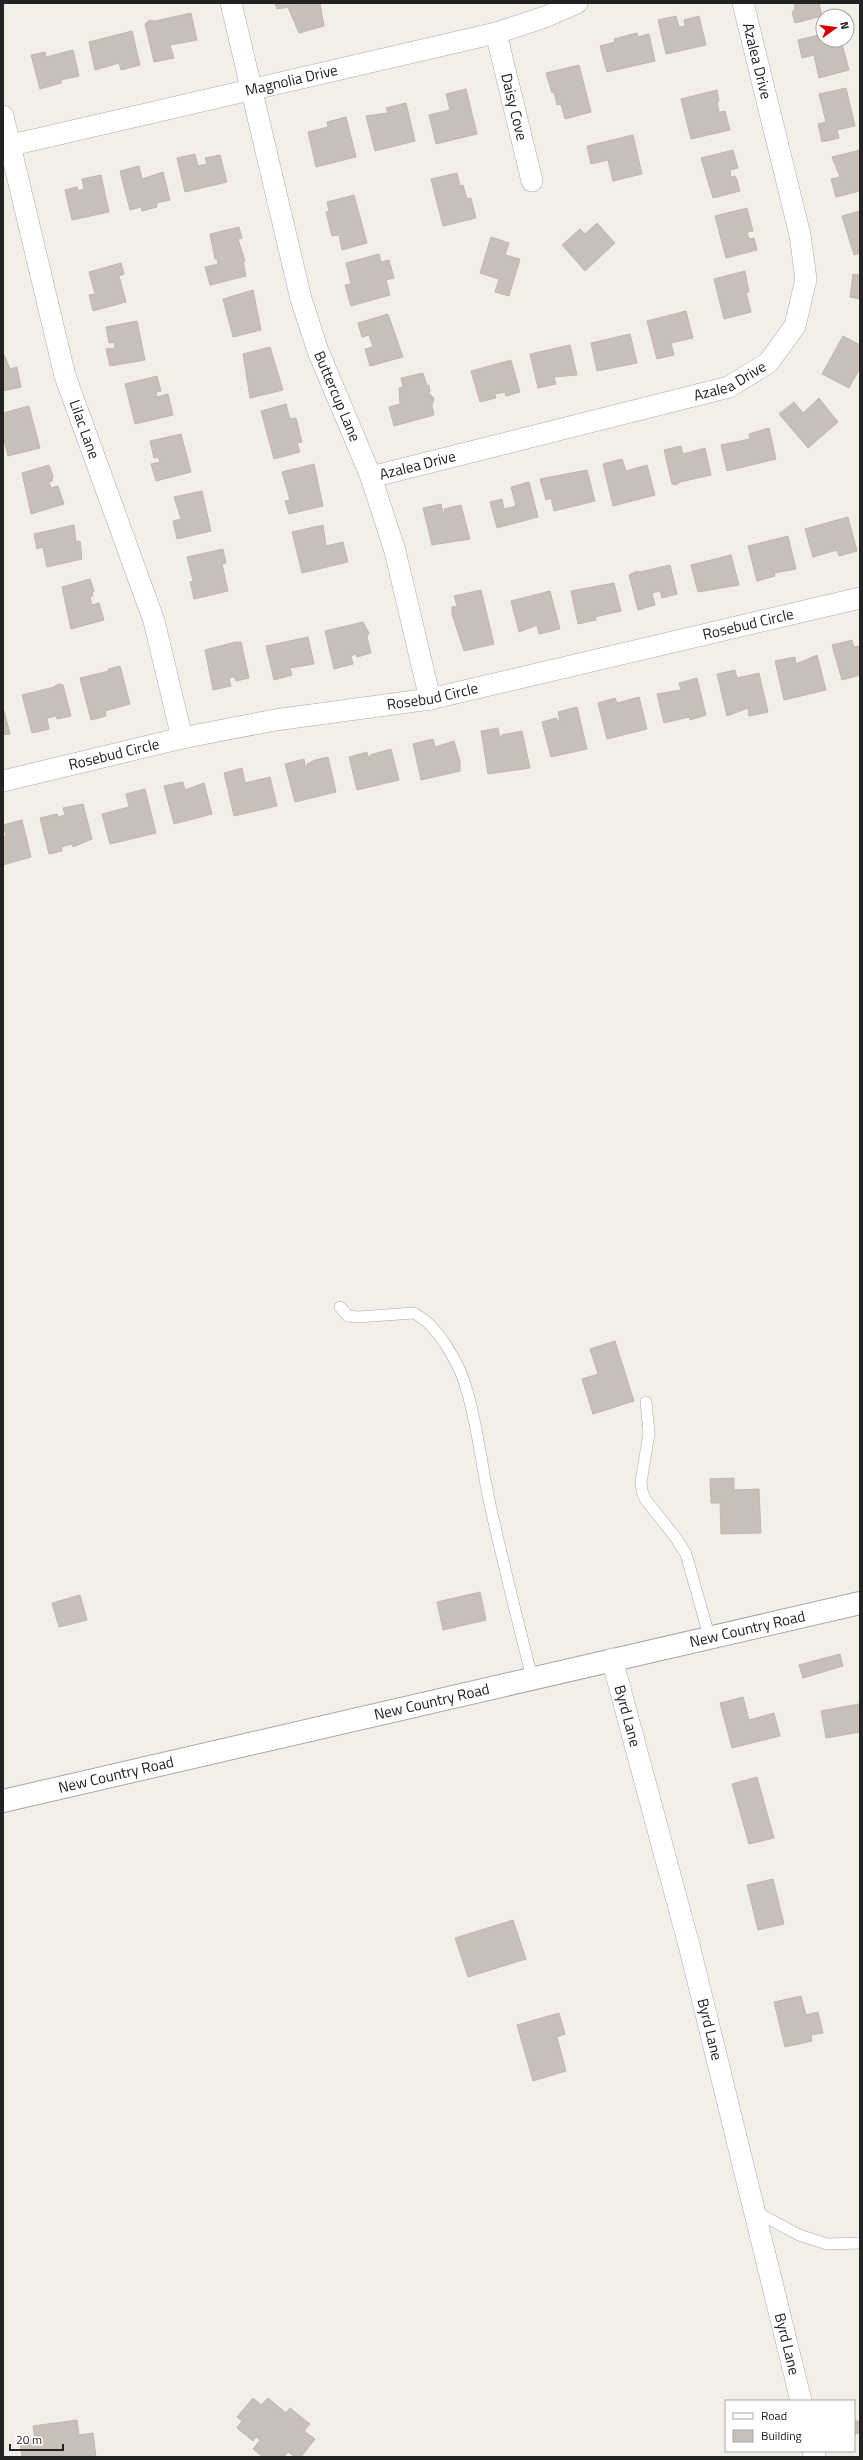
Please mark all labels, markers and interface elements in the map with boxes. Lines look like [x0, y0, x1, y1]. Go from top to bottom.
north arrow [815, 8, 855, 48]
street label: Azalea Drive [737, 20, 778, 101]
text: N [836, 20, 853, 31]
street label: Magnolia Drive [243, 58, 340, 102]
street label: Daisy Cove [495, 71, 534, 143]
street label: Buttercup Lane [308, 347, 367, 445]
street label: Azalea Drive [691, 355, 770, 406]
street label: Lilac Lane [63, 396, 106, 462]
street label: Azalea Drive [377, 444, 458, 485]
street label: Rosebud Circle [700, 602, 796, 646]
street label: Rosebud Circle [385, 676, 480, 716]
street label: Rosebud Circle [66, 732, 162, 776]
street label: New Country Road [687, 1604, 807, 1653]
street label: New Country Road [372, 1677, 492, 1726]
street label: Byrd Lane [609, 1682, 647, 1749]
street label: New Country Road [56, 1750, 176, 1799]
street label: Byrd Lane [692, 1996, 729, 2063]
street label: Byrd Lane [769, 2310, 806, 2377]
legend [725, 2400, 855, 2452]
text: Road [761, 2406, 787, 2425]
scale bar [10, 2426, 63, 2452]
text: Building [761, 2426, 802, 2445]
text: 20 m [16, 2430, 42, 2449]

